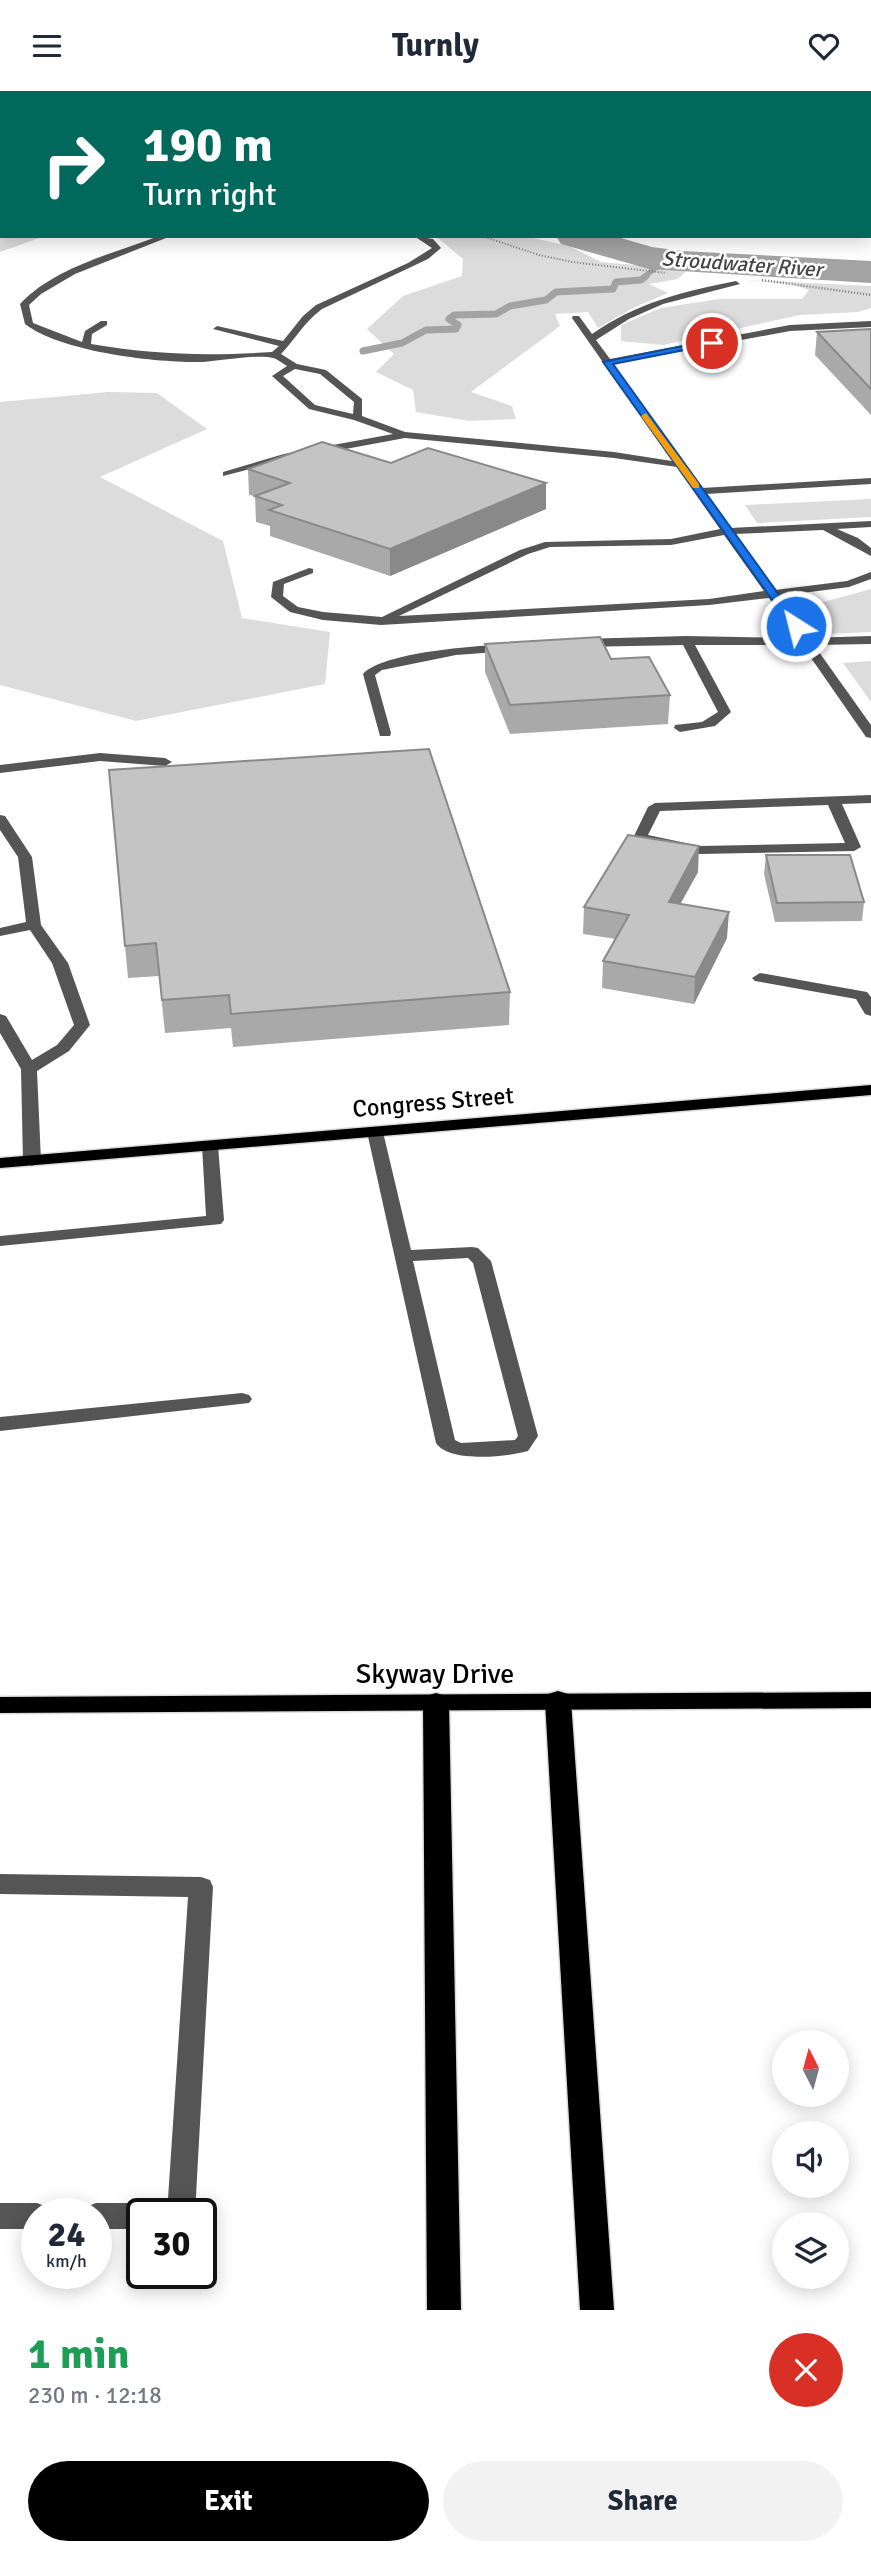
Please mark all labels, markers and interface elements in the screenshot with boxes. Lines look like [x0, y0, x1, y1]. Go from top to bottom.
text: Turnly [392, 26, 479, 65]
icon: menu [28, 27, 66, 65]
icon: heart [805, 27, 843, 65]
text: 190 m [143, 115, 273, 175]
icon: right [28, 119, 119, 210]
text: Turn right [143, 175, 276, 214]
water label: Stroudwater River [661, 245, 826, 283]
pin [682, 313, 742, 373]
icon: arrive [693, 324, 731, 362]
position arrow [759, 589, 833, 663]
street label: Congress Street [351, 1080, 515, 1124]
street label: Skyway Drive [356, 1657, 514, 1691]
north arrow [772, 2030, 849, 2107]
map controls [772, 2030, 849, 2289]
button: sound [772, 2121, 849, 2198]
speed limit sign: 30 [126, 2198, 217, 2289]
button: layers [772, 2212, 849, 2289]
text: 24 [48, 2213, 85, 2256]
text: km/h [46, 2250, 87, 2272]
text: 1 min [28, 2329, 129, 2380]
button: close [769, 2333, 843, 2407]
text: 230 m · 12:18 [28, 2381, 162, 2410]
button: Exit [28, 2461, 429, 2541]
button: Share [443, 2461, 843, 2541]

